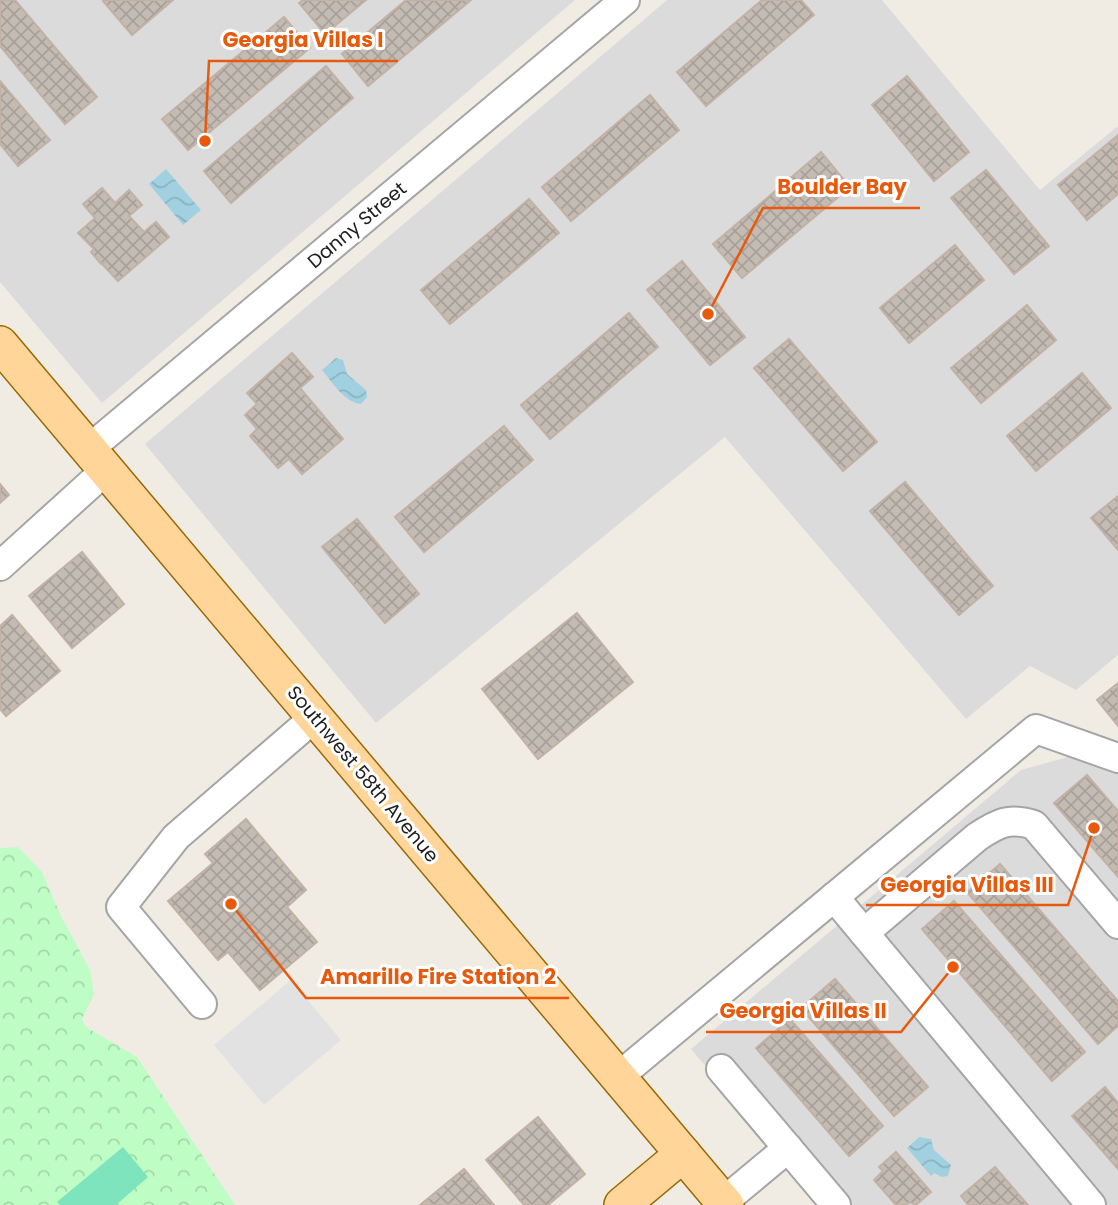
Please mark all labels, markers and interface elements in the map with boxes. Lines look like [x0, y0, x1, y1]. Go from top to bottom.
callout: Georgia Villas I [209, 19, 398, 61]
text: Georgia Villas I [222, 25, 384, 54]
callout: Boulder Bay [763, 166, 920, 208]
text: Boulder Bay [777, 172, 908, 201]
street label: Danny Street [302, 175, 412, 275]
street label: Southwest 58th Avenue [281, 680, 445, 868]
callout: Georgia Villas III [866, 863, 1068, 905]
text: Georgia Villas III [880, 870, 1054, 899]
callout: Amarillo Fire Station 2 [306, 956, 569, 998]
text: Amarillo Fire Station 2 [320, 962, 556, 991]
callout: Georgia Villas II [706, 990, 901, 1032]
text: Georgia Villas II [719, 996, 887, 1025]

